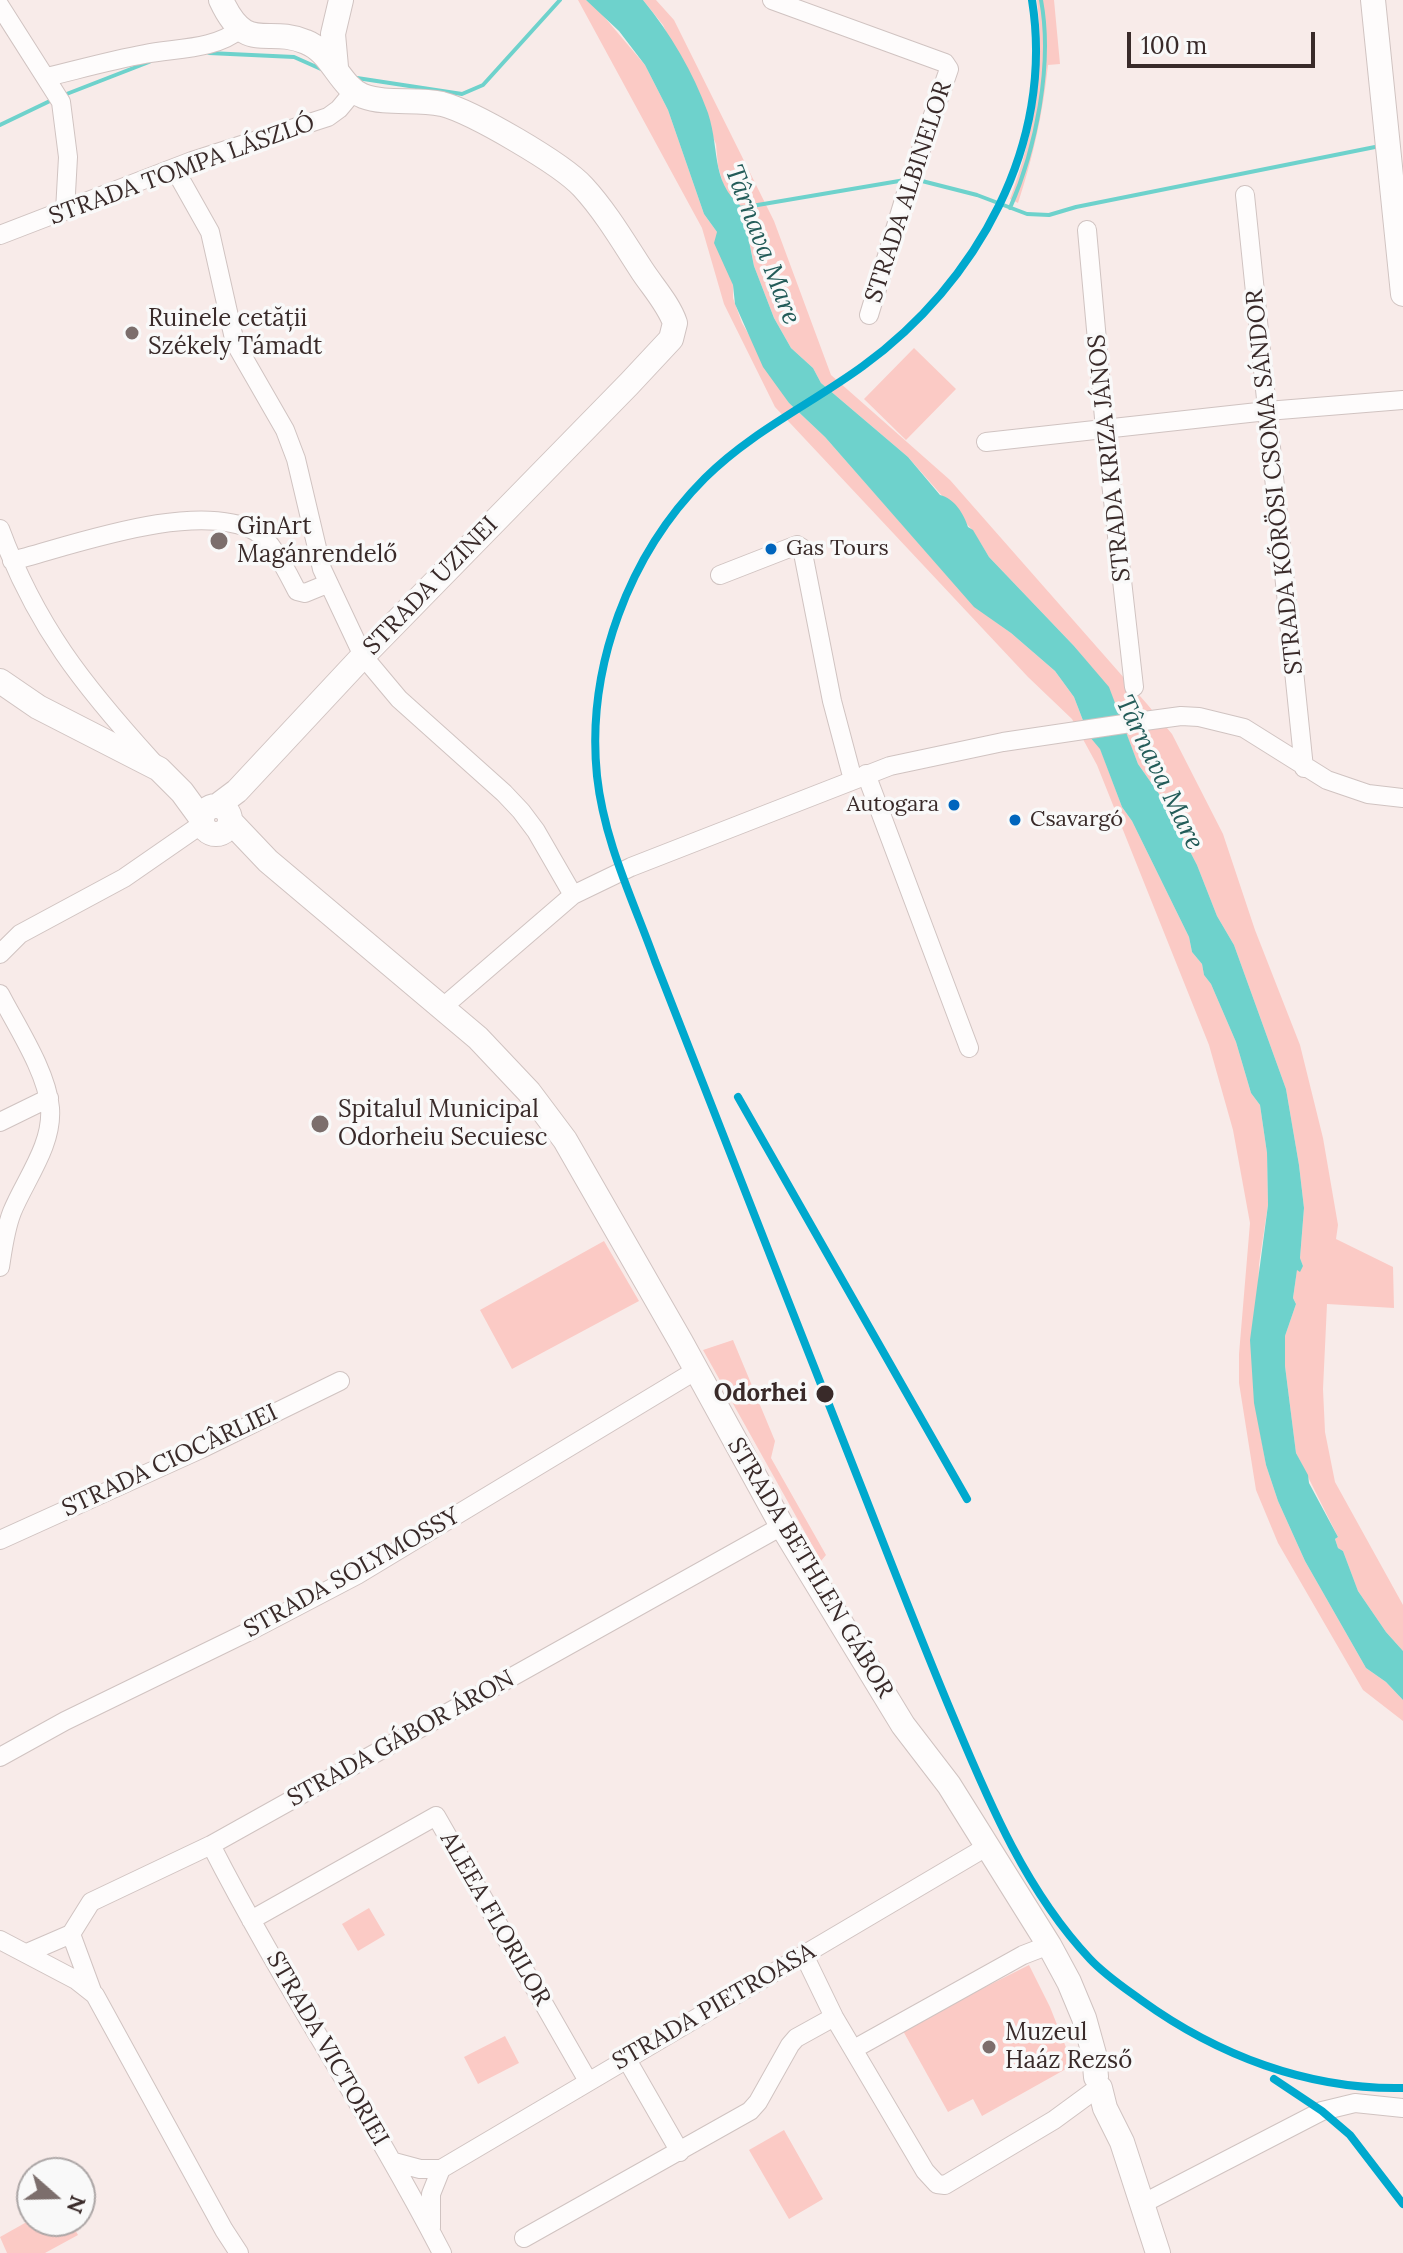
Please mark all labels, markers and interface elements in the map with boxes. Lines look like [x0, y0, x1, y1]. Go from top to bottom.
scale bar [1131, 16, 1319, 66]
text: 100 m [1141, 30, 1207, 61]
street label: STRADA ALBINELOR [860, 78, 958, 306]
street label: STRADA TOMPA LÁSZLÓ [45, 109, 319, 231]
water label: Târnava Mare [717, 161, 807, 329]
street label: STRADA KŐRÖSI CSOMA SÁNDOR [1240, 288, 1310, 676]
place label: Ruinele cetății Székely Támadt [148, 305, 322, 361]
marker: Ruinele cetății Székely Támadt [123, 324, 141, 342]
street label: STRADA KRIZA JÁNOS [1083, 333, 1137, 583]
street label: STRADA UZINEI [358, 511, 504, 661]
place label: GinArt Magánrendelő [237, 513, 397, 569]
marker: GinArt Magánrendelő [208, 530, 230, 552]
place label: Gas Tours [786, 536, 889, 562]
marker: Gas Tours [763, 541, 779, 557]
water label: Târnava Mare [1108, 691, 1210, 855]
place label: Autogara [846, 792, 939, 818]
marker: Autogara [946, 797, 962, 813]
place label: Csavargó [1030, 807, 1123, 833]
marker: Csavargó [1007, 812, 1023, 828]
place label: Spitalul Municipal Odorheiu Secuiesc [338, 1096, 548, 1152]
marker: Spitalul Municipal Odorheiu Secuiesc [309, 1113, 331, 1135]
place label: Odorhei [714, 1380, 807, 1408]
marker: Odorhei [814, 1383, 836, 1405]
street label: STRADA CIOCÂRLIEI [58, 1398, 282, 1524]
street label: STRADA BETHLEN GÁBOR [721, 1433, 899, 1703]
street label: STRADA SOLYMOSSY [239, 1502, 465, 1644]
street label: STRADA GÁBOR ÁRON [283, 1665, 519, 1813]
street label: ALEEA FLORILOR [434, 1827, 556, 2011]
street label: STRADA PIETROASA [608, 1937, 820, 2077]
street label: STRADA VICTORIEI [260, 1947, 394, 2151]
place label: Muzeul Haáz Rezső [1005, 2019, 1132, 2075]
marker: Muzeul Haáz Rezső [980, 2038, 998, 2056]
north arrow [16, 2157, 96, 2237]
text: N [61, 2192, 93, 2217]

